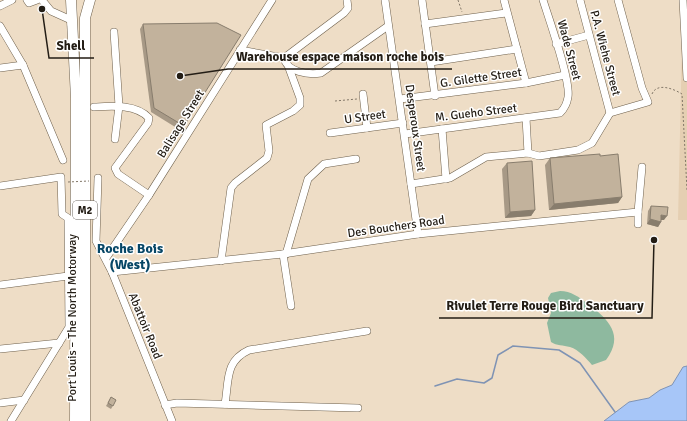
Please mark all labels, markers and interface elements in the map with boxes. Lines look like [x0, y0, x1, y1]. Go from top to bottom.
street label: P.A. Wiehe Street [586, 9, 624, 97]
street label: Wade Street [554, 18, 584, 82]
callout: Shell [49, 33, 94, 58]
text: Shell [57, 38, 85, 54]
callout: Warehouse espace maison roche bois [228, 44, 452, 69]
text: Warehouse espace maison roche bois [236, 49, 444, 65]
street label: G. Gilette Street [439, 65, 523, 91]
street label: Desperoux Street [401, 83, 429, 173]
street label: Balisage Street [154, 87, 208, 161]
street label: M. Gueho Street [434, 101, 518, 125]
street label: U Street [343, 107, 387, 127]
road number: M2 [73, 201, 97, 219]
street label: Des Bouchers Road [346, 213, 446, 241]
street label: Port Louis – The North Motorway [65, 234, 80, 402]
district label: Roche Bois (West) [97, 240, 163, 273]
street label: Abattoir Road [125, 291, 165, 361]
callout: Rivulet Terre Rouge Bird Sanctuary [439, 293, 652, 318]
text: Rivulet Terre Rouge Bird Sanctuary [446, 298, 644, 314]

